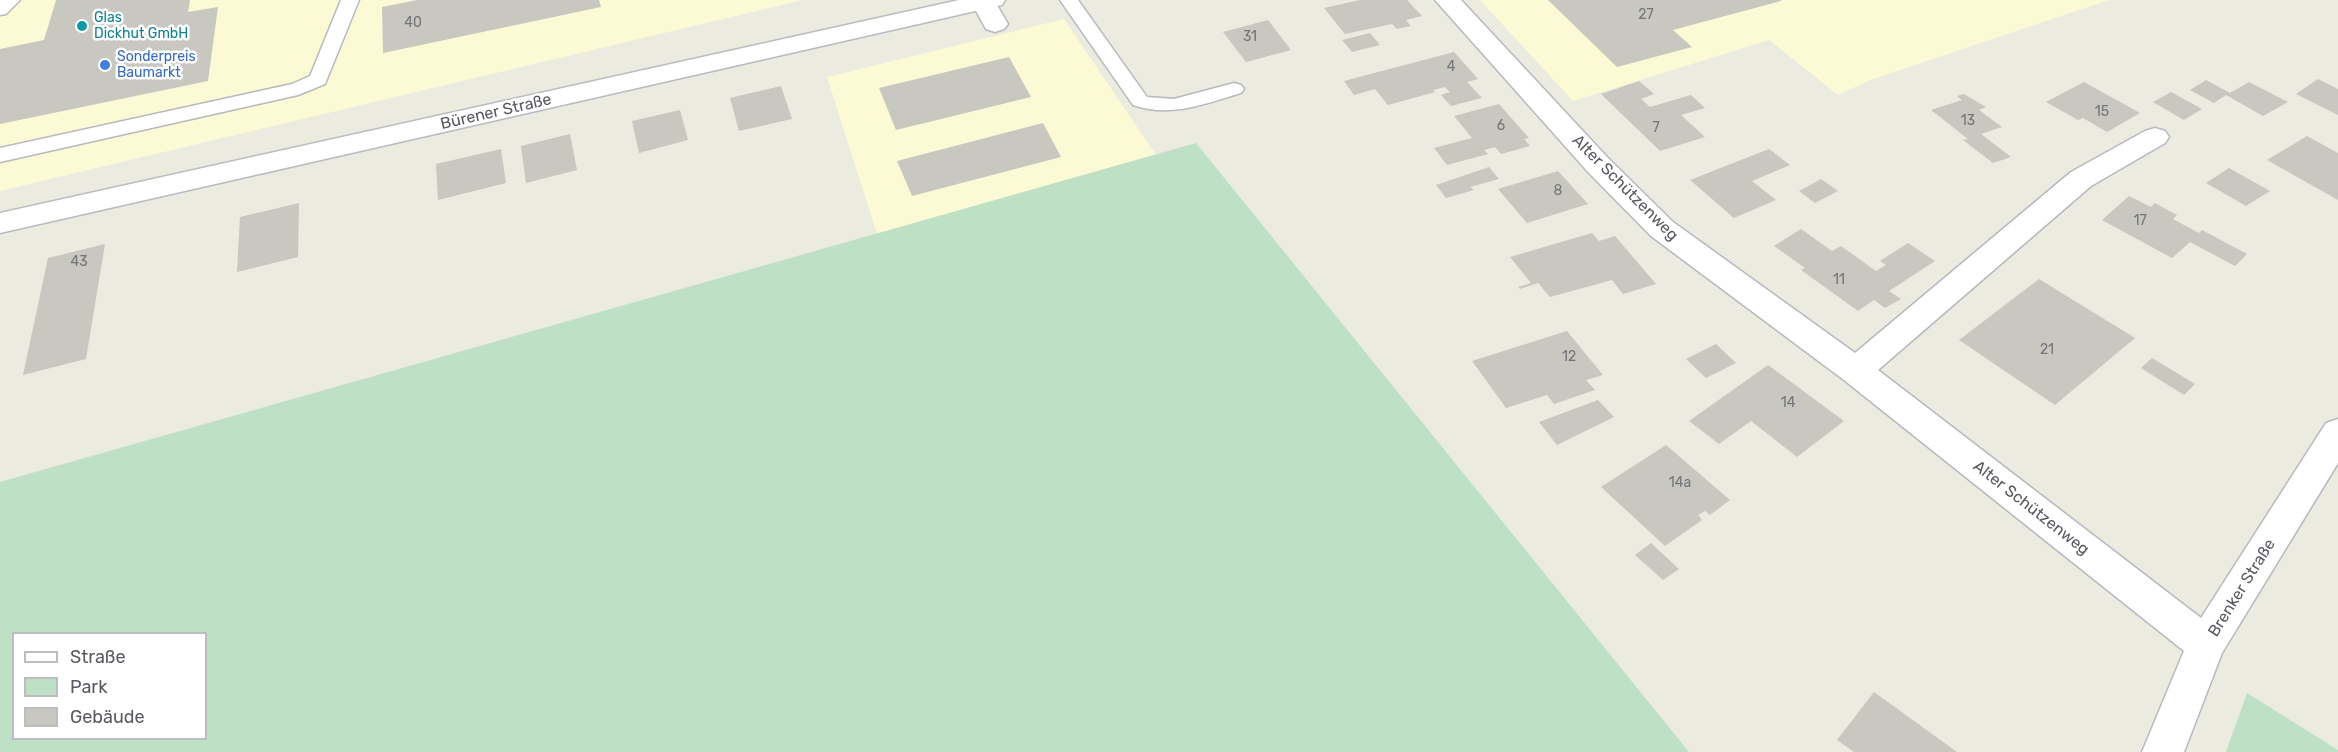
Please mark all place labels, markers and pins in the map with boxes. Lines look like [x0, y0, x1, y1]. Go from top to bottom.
place label: Glas Dickhut GmbH [94, 10, 188, 42]
marker: Glas Dickhut GmbH [75, 19, 89, 33]
place label: Sonderpreis Baumarkt [117, 49, 196, 82]
marker: Sonderpreis Baumarkt [98, 58, 112, 72]

